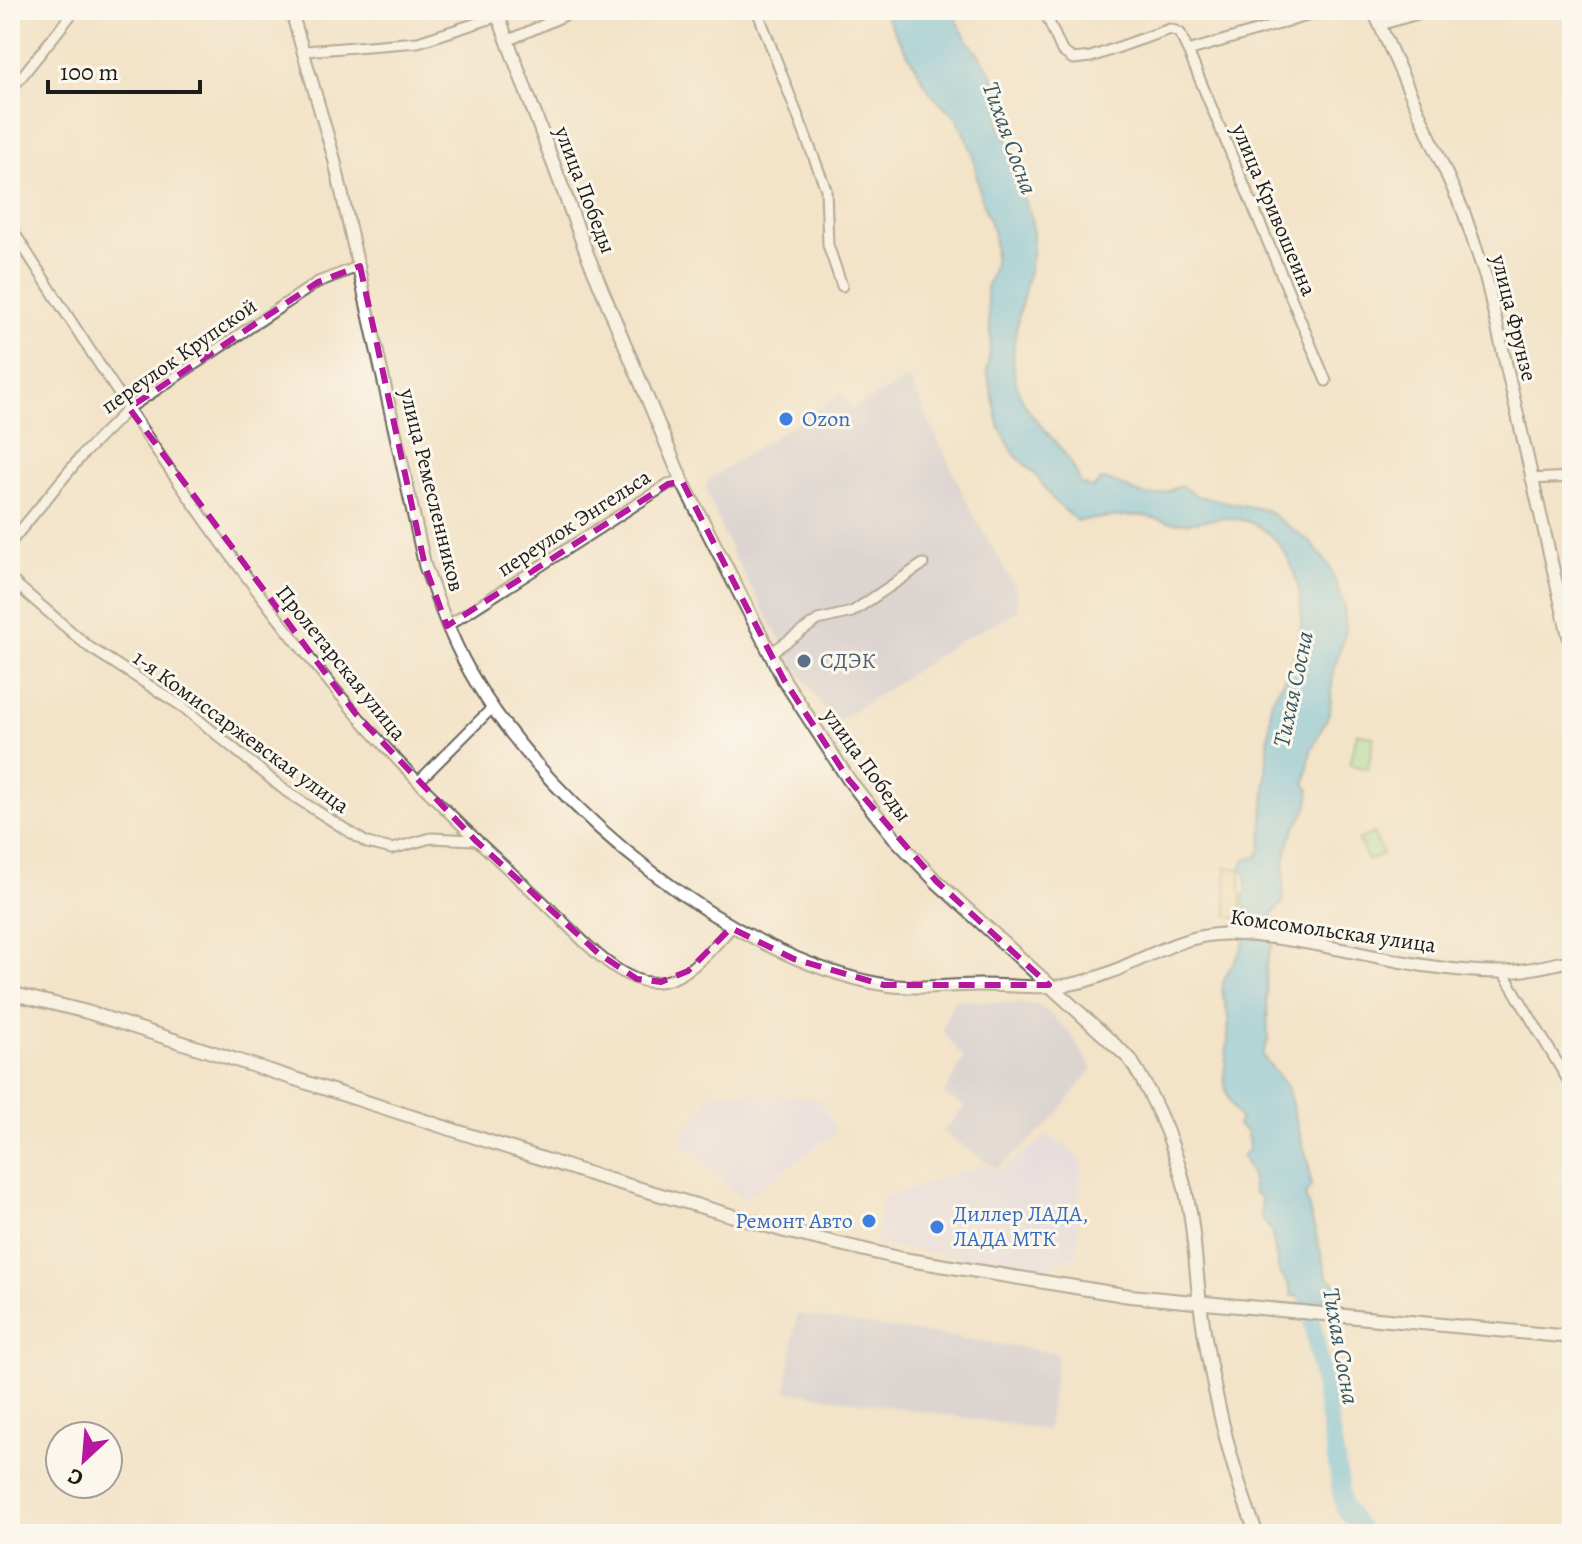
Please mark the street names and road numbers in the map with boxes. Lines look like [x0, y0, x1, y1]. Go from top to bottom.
street label: улица Кривошеина [1224, 119, 1324, 301]
street label: улица Победы [547, 121, 623, 258]
street label: улица Фрунзе [1484, 251, 1544, 384]
street label: переулок Крупской [95, 291, 263, 421]
street label: улица Ремесленников [392, 384, 472, 595]
street label: переулок Энгельса [491, 462, 657, 584]
street label: Пролетарская улица [269, 579, 414, 748]
street label: 1-я Комиссаржевская улица [127, 643, 356, 821]
street label: улица Победы [815, 701, 918, 828]
street label: Комсомольская улица [1228, 902, 1439, 960]

